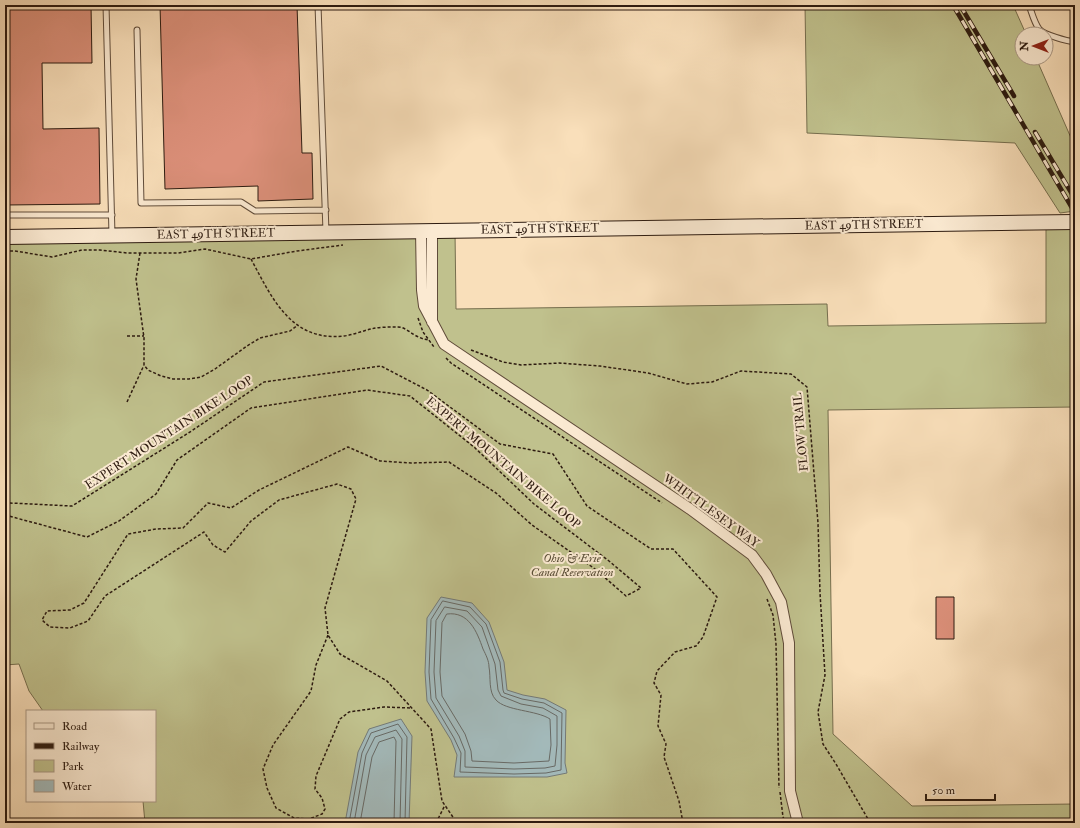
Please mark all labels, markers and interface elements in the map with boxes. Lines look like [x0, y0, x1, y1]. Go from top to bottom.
north arrow [1014, 26, 1054, 66]
text: N [1018, 40, 1031, 52]
street label: EAST 49TH STREET [805, 216, 924, 234]
street label: EAST 49TH STREET [481, 220, 600, 238]
street label: EAST 49TH STREET [157, 225, 276, 243]
street label: EXPERT MOUNTAIN BIKE LOOP [82, 373, 256, 493]
street label: FLOW TRAIL [790, 392, 812, 472]
street label: EXPERT MOUNTAIN BIKE LOOP [423, 394, 583, 532]
street label: WHITTLESEY WAY [659, 470, 763, 551]
park label: Ohio & Erie Canal Reservation [531, 551, 614, 580]
legend [26, 710, 156, 802]
text: Road [62, 719, 87, 734]
text: Railway [62, 739, 100, 754]
text: Park [62, 759, 84, 774]
scale bar [926, 776, 995, 802]
text: Water [61, 779, 92, 794]
text: 50 m [932, 783, 956, 798]

